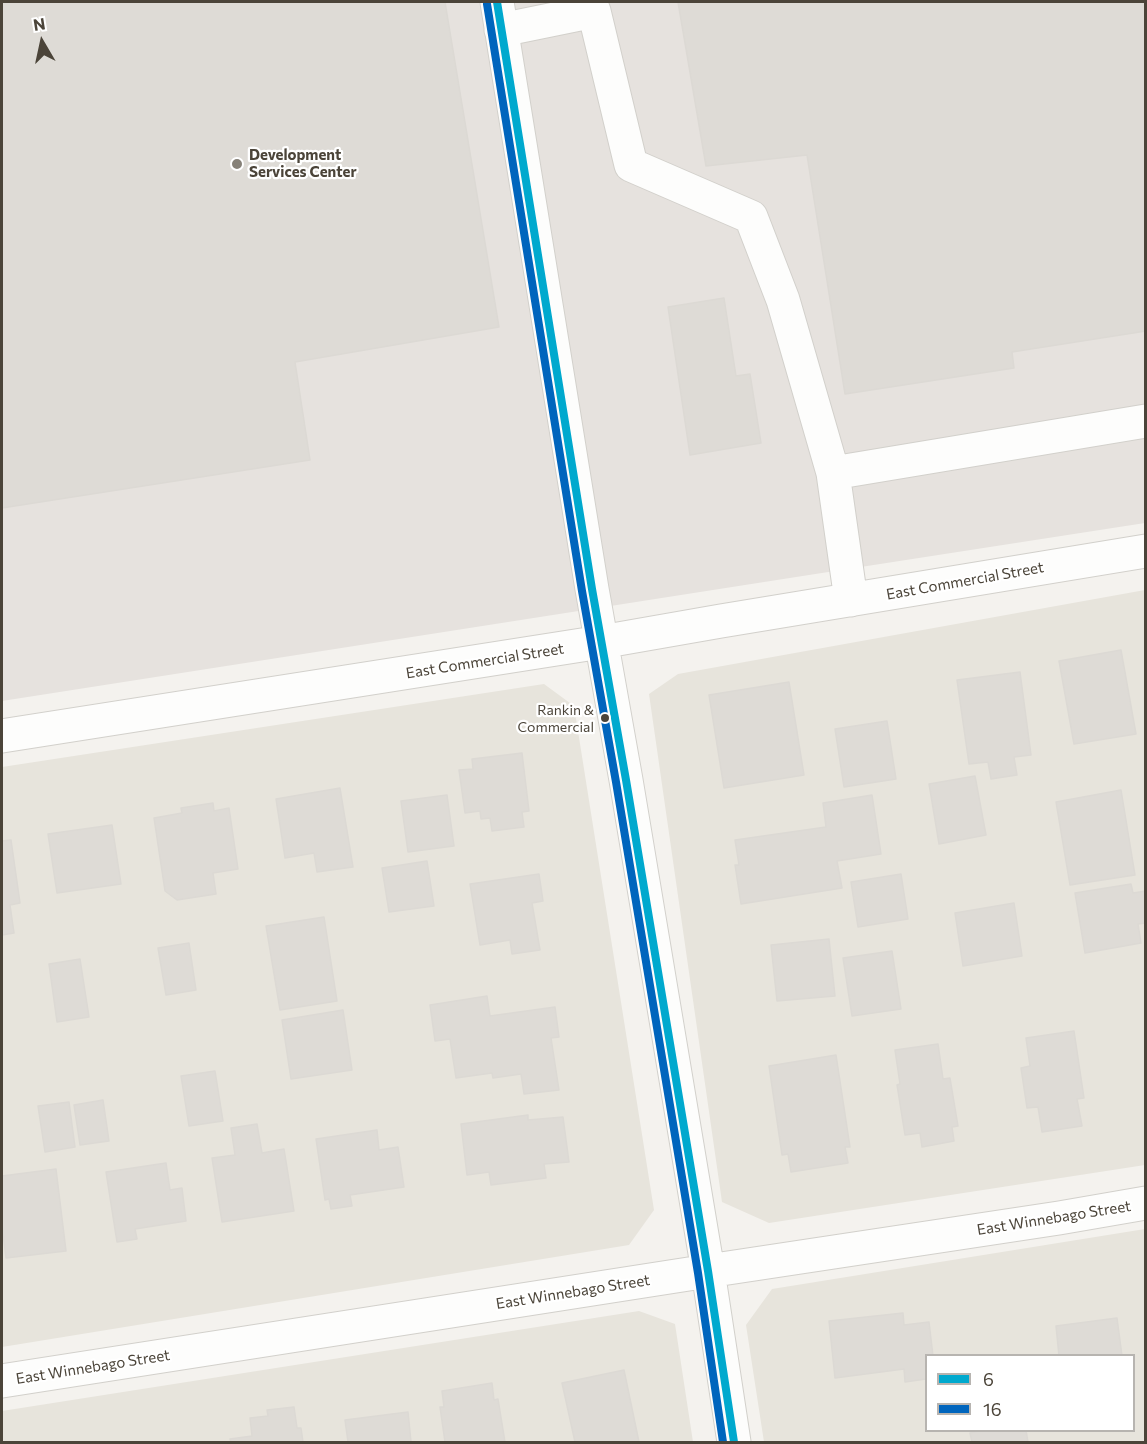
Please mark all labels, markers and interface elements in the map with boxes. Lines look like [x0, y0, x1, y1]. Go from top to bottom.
north arrow [12, 12, 72, 72]
text: N [32, 13, 47, 34]
place label: Development Services Center [249, 146, 357, 181]
marker: Development Services Center [230, 157, 244, 171]
street label: East Commercial Street [885, 558, 1045, 604]
street label: East Commercial Street [405, 640, 565, 682]
place label: Rankin & Commercial [517, 702, 594, 734]
marker: Rankin & Commercial [599, 712, 611, 724]
street label: East Winnebago Street [976, 1197, 1132, 1239]
street label: East Winnebago Street [495, 1271, 651, 1313]
street label: East Winnebago Street [15, 1346, 171, 1388]
legend [925, 1354, 1135, 1432]
text: 6 [983, 1368, 994, 1390]
text: 16 [983, 1398, 1002, 1420]

